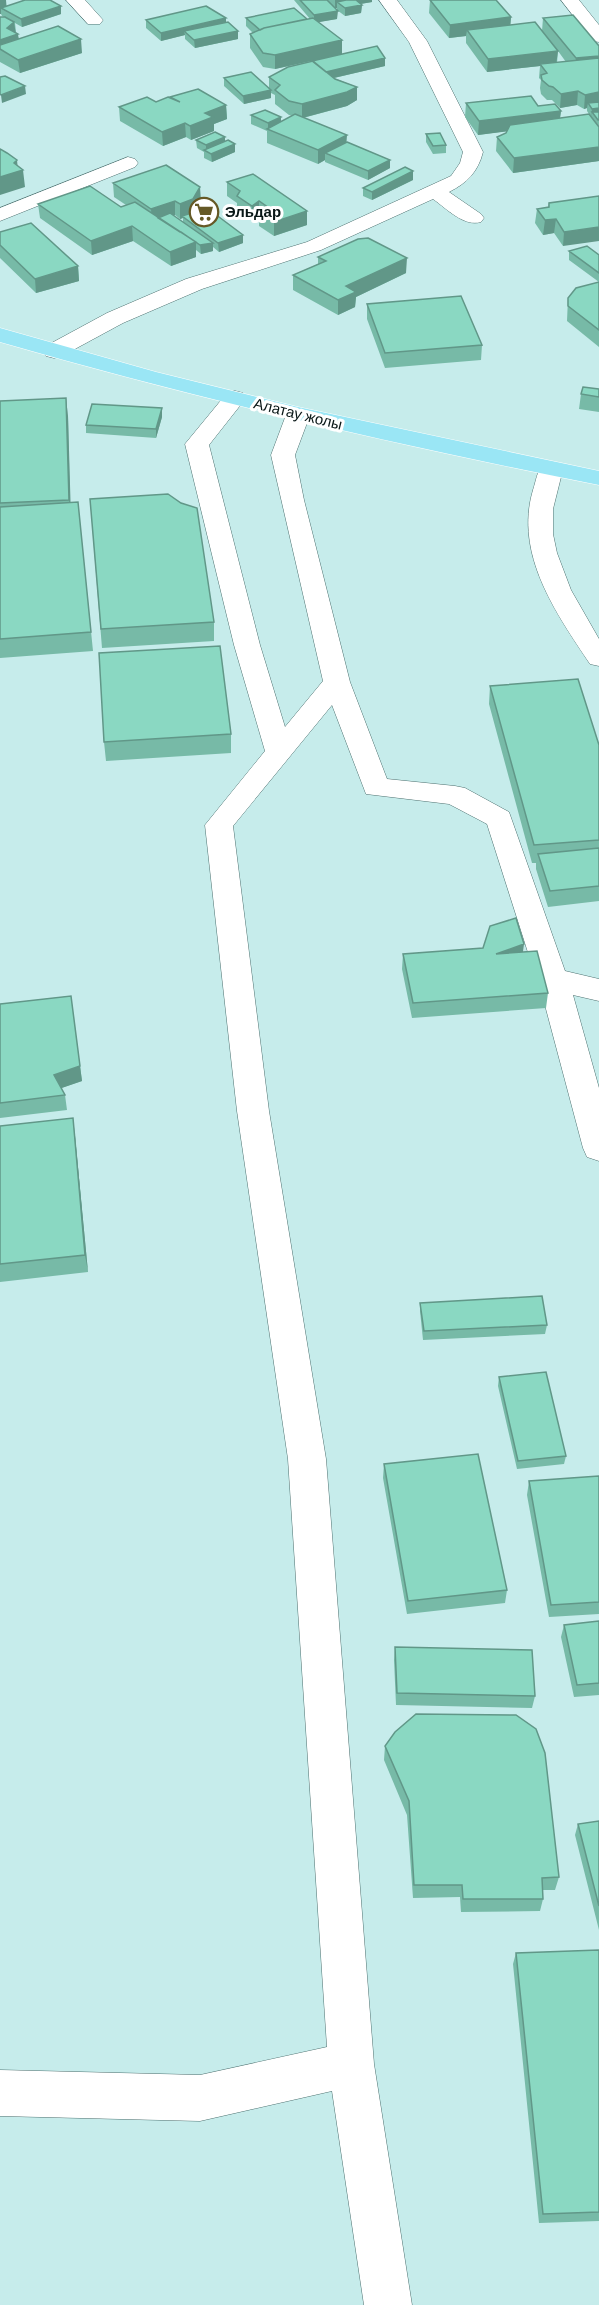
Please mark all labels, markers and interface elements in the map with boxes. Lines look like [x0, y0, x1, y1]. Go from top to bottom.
supermarket icon: Эльдар [188, 196, 220, 228]
place label: Эльдар [225, 202, 281, 222]
street label: Алатау жолы [252, 393, 344, 435]

